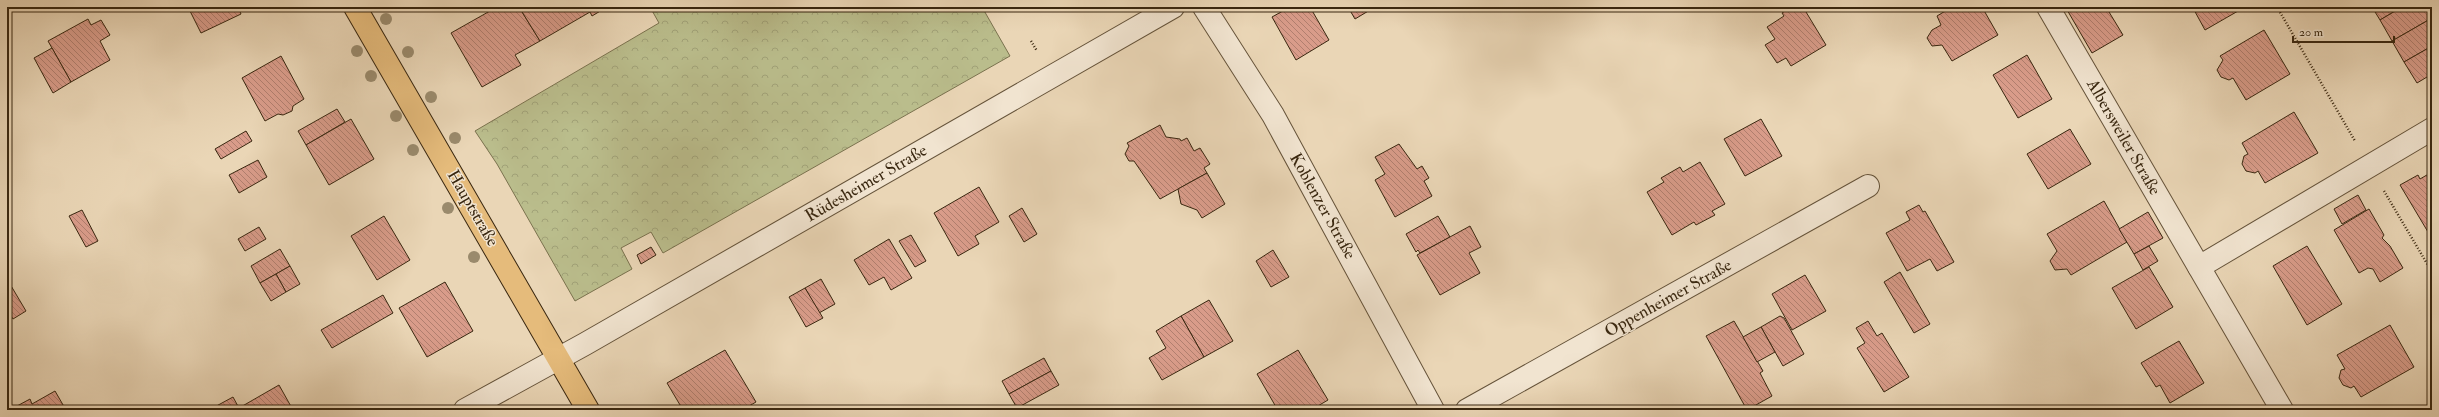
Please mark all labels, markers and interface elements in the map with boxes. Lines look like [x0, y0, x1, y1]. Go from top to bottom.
scale bar [2293, 18, 2394, 44]
text: 20 m [2299, 25, 2324, 40]
street label: Albersweiler Straße [2082, 74, 2166, 199]
street label: Rüdesheimer Straße [801, 140, 931, 226]
street label: Koblenzer Straße [1285, 149, 1361, 263]
street label: Hauptstraße [442, 166, 503, 250]
street label: Oppenheimer Straße [1601, 254, 1736, 343]

